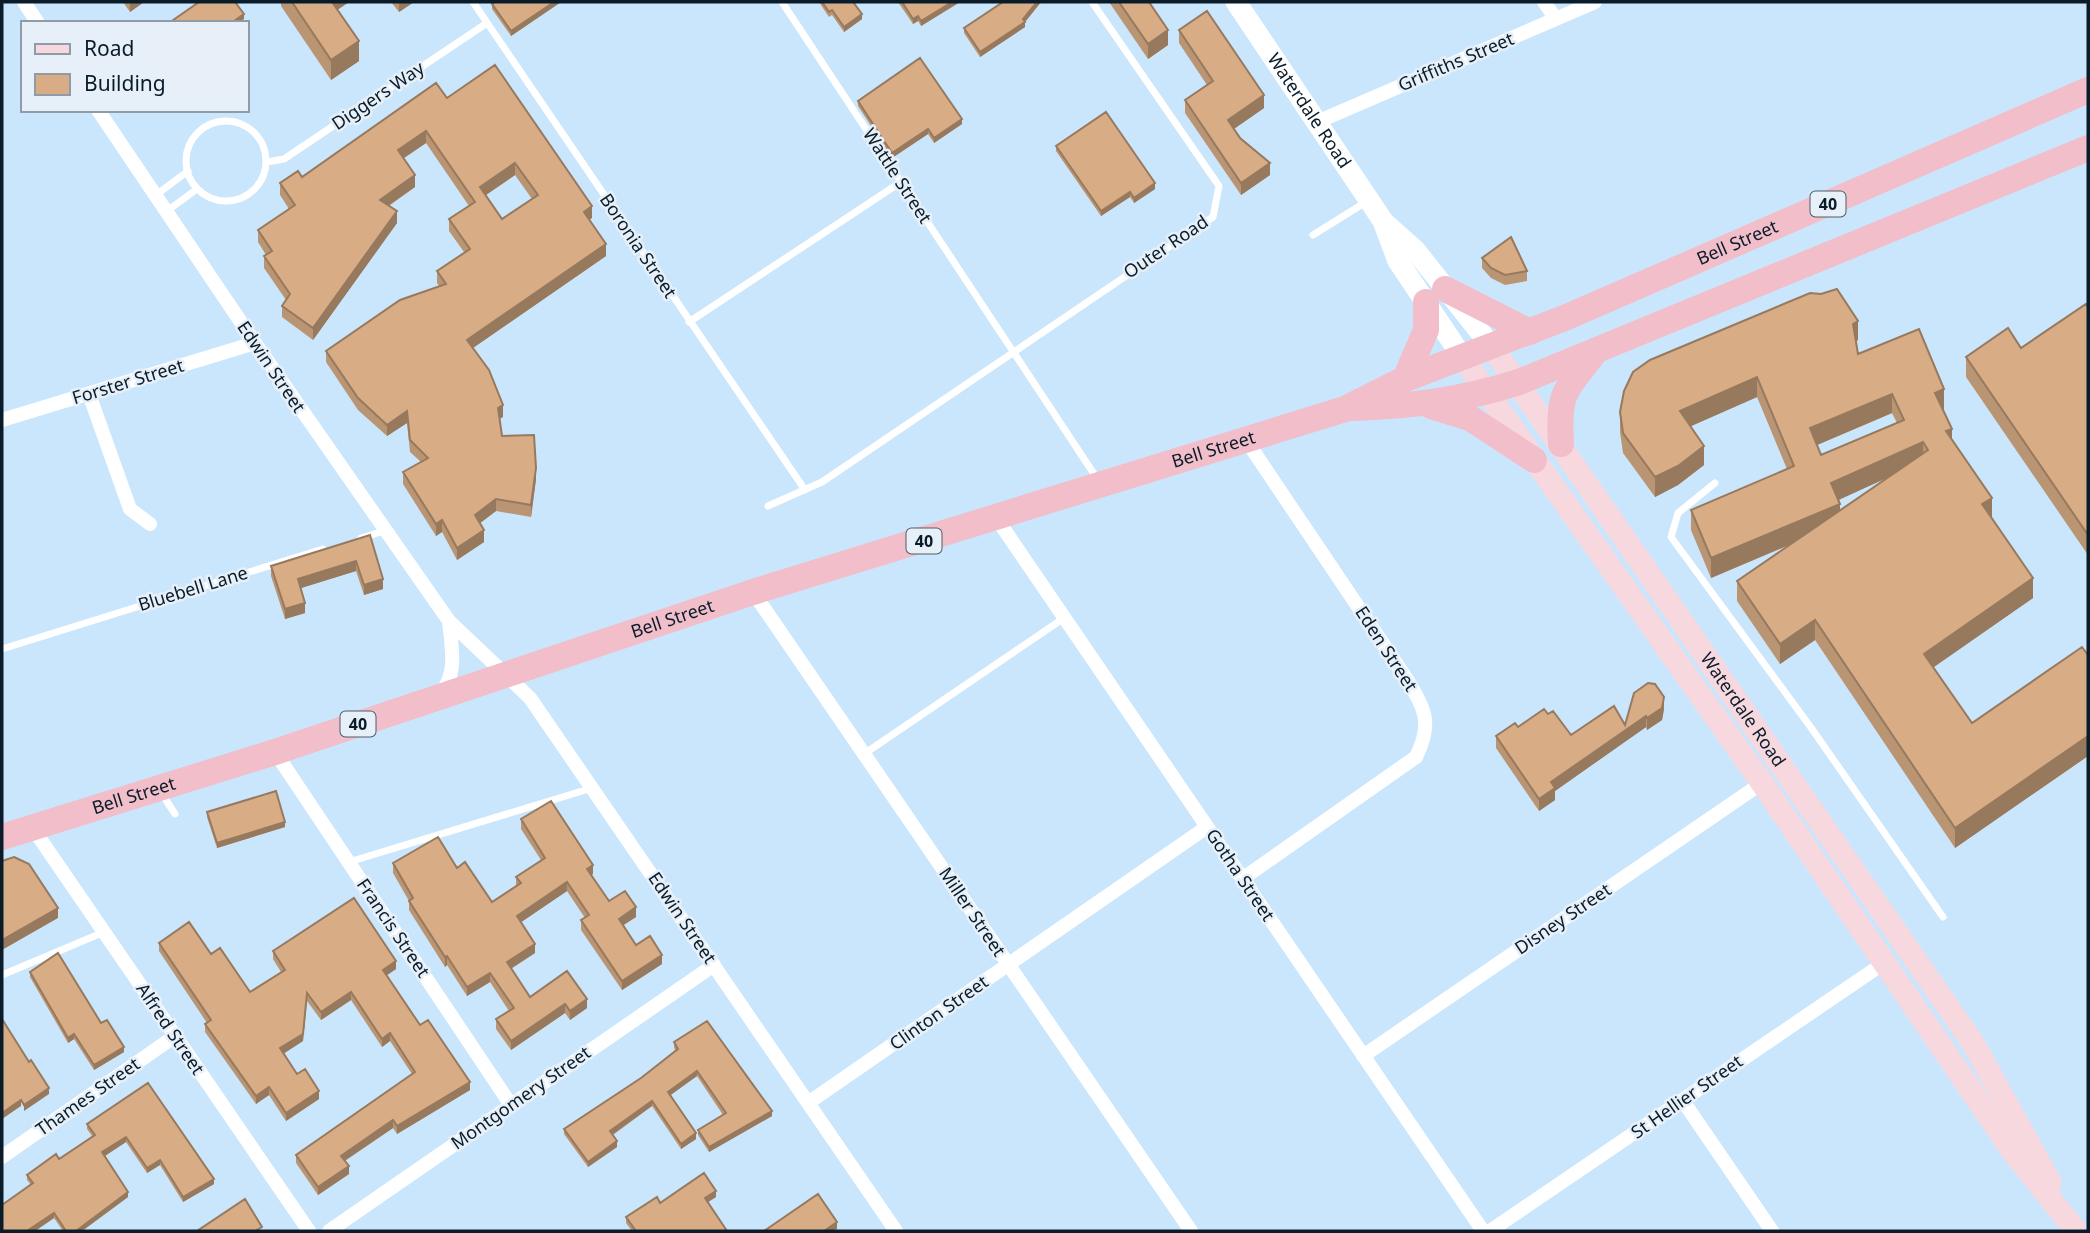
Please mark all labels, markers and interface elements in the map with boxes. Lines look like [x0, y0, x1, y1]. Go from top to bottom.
legend [21, 21, 248, 112]
street label: Griffiths Street [1394, 26, 1518, 96]
text: Road [84, 34, 134, 62]
street label: Waterdale Road [1262, 48, 1357, 173]
street label: Diggers Way [327, 55, 429, 135]
text: Building [84, 69, 166, 97]
street label: Wattle Street [858, 123, 938, 228]
street label: Boronia Street [595, 188, 683, 303]
road number: 40 [1811, 192, 1846, 216]
street label: Outer Road [1118, 209, 1212, 283]
street label: Bell Street [1693, 213, 1782, 270]
street label: Edwin Street [232, 316, 312, 417]
street label: Forster Street [69, 353, 187, 409]
street label: Bell Street [1169, 424, 1258, 473]
road number: 40 [906, 528, 942, 554]
street label: Bluebell Lane [135, 560, 251, 616]
street label: Bell Street [627, 593, 717, 643]
street label: Eden Street [1350, 601, 1424, 696]
street label: Waterdale Road [1696, 647, 1792, 771]
road number: 40 [340, 712, 376, 736]
street label: Bell Street [89, 771, 179, 819]
street label: Gotha Street [1201, 824, 1281, 926]
street label: Miller Street [934, 862, 1012, 961]
street label: Edwin Street [643, 867, 723, 968]
street label: Francis Street [352, 873, 436, 982]
street label: Disney Street [1510, 877, 1616, 959]
street label: Clinton Street [884, 969, 993, 1055]
street label: Alfred Street [131, 978, 211, 1079]
street label: Montgomery Street [446, 1040, 595, 1154]
street label: St Hellier Street [1626, 1048, 1747, 1144]
street label: Thames Street [31, 1051, 145, 1141]

